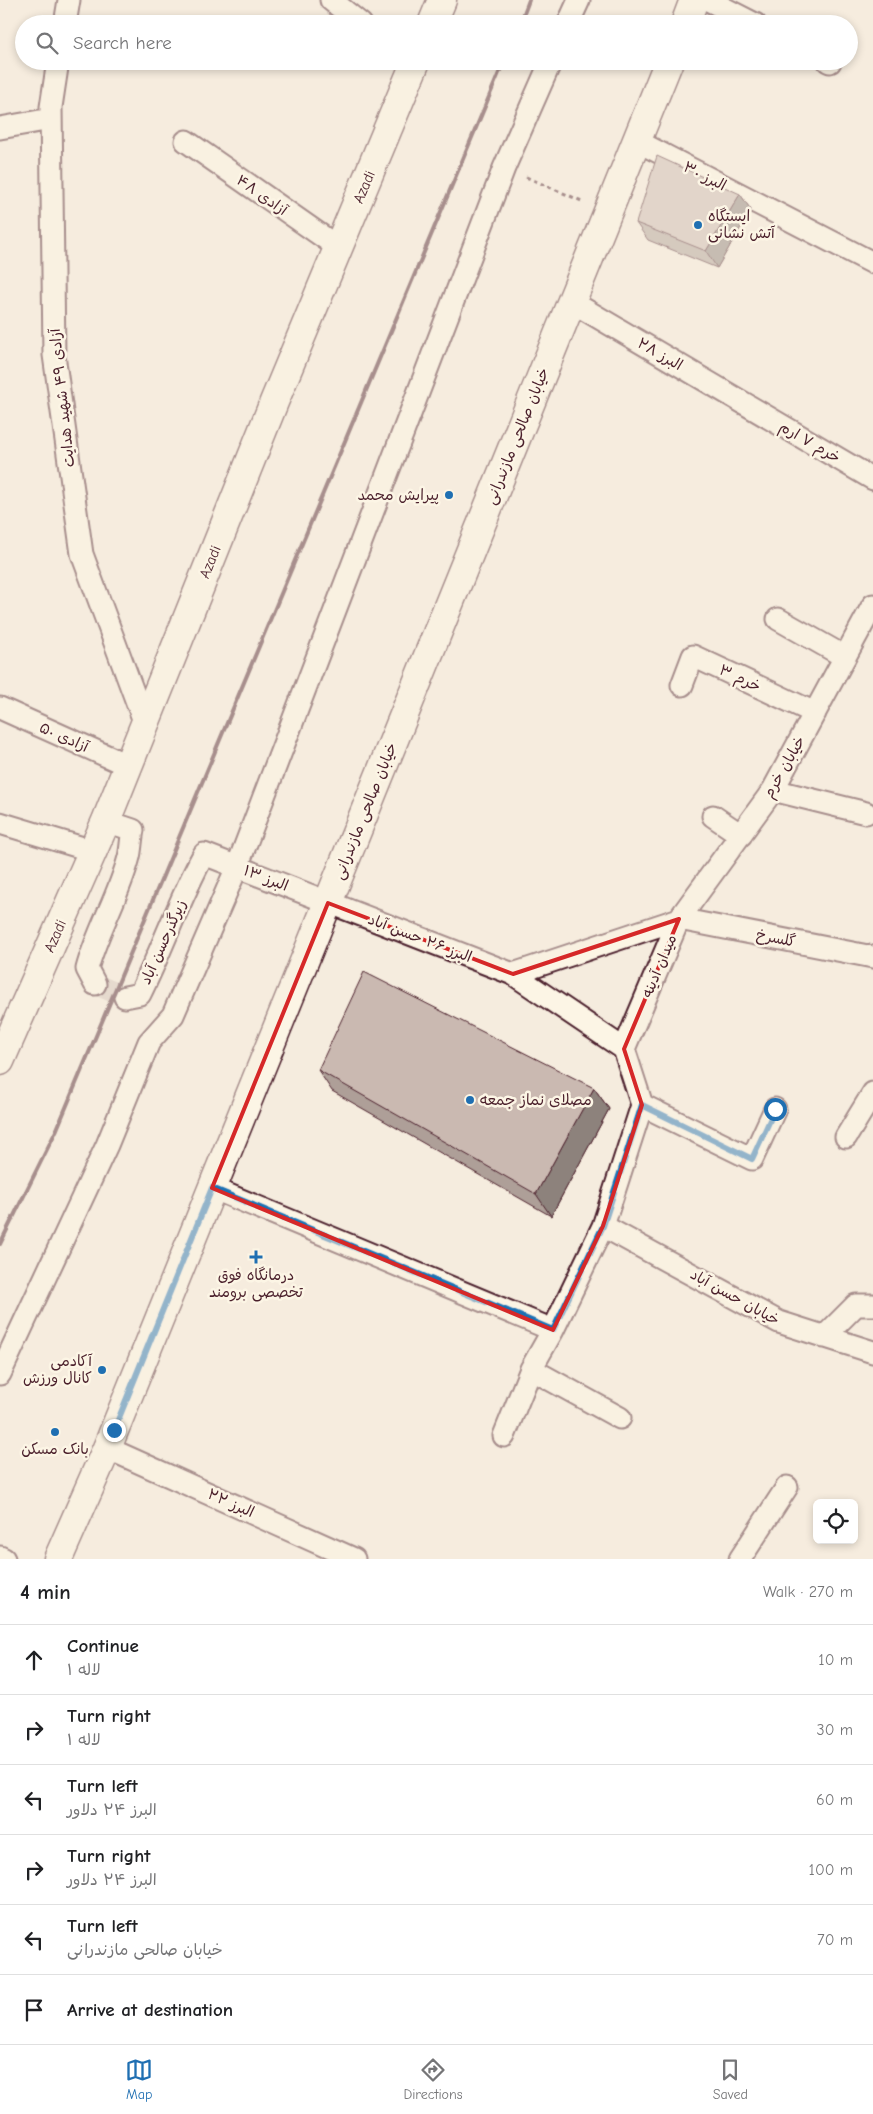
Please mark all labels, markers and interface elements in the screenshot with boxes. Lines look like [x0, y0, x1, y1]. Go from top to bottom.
search box [15, 15, 858, 70]
icon: search [33, 29, 61, 57]
text: Search here [73, 32, 172, 54]
street label: البرز ۳۰ [680, 158, 730, 194]
street label: Azadi [349, 168, 379, 206]
street label: آزادی ۴۸ [233, 171, 292, 220]
place label: ایستگاه آتش نشانی [708, 207, 776, 243]
marker: ایستگاه آتش نشانی [692, 219, 704, 231]
street label: آزادی ۴۹ شهید هدایت [46, 326, 78, 468]
street label: البرز ۲۸ [634, 334, 686, 374]
street label: خیابان صالحی مازندرانی [481, 365, 554, 507]
street label: خرم ۷ ارم [775, 417, 844, 469]
place label: پیرایش محمد [357, 486, 439, 505]
marker: پیرایش محمد [443, 489, 455, 501]
street label: Azadi [195, 543, 225, 581]
street label: خرم ۳ [715, 661, 764, 698]
street label: آزادی ۵۰ [37, 718, 93, 756]
street label: خیابان خرم [759, 733, 812, 803]
street label: خیابان صالحی مازندرانی [329, 740, 402, 882]
street label: البرز ۱۳ [241, 861, 291, 895]
street label: زیرگذرحسن آباد [136, 897, 190, 987]
street label: البرز ۲۶ حسن آباد [366, 910, 474, 966]
street label: Azadi [40, 917, 70, 955]
street label: گلسرخ [755, 925, 797, 952]
street label: میدان آدینه [638, 932, 680, 1000]
place label: مصلای نماز جمعه [480, 1091, 592, 1109]
marker: مصلای نماز جمعه [464, 1094, 476, 1106]
route start [764, 1098, 787, 1121]
marker: درمانگاه فوق تخصصی برومند [249, 1250, 263, 1264]
street label: خیابان حسن آباد [687, 1265, 783, 1329]
place label: درمانگاه فوق تخصصی برومند [209, 1266, 304, 1302]
place label: آکادمی کانال ورزش [23, 1352, 93, 1387]
marker: آکادمی کانال ورزش [96, 1364, 108, 1376]
route end [103, 1419, 126, 1442]
marker: بانک مسکن [49, 1426, 61, 1438]
place label: بانک مسکن [21, 1440, 89, 1458]
street label: البرز ۲۲ [205, 1485, 257, 1521]
map controls [813, 1499, 858, 1544]
button: locate [813, 1499, 858, 1544]
text: 4 min [20, 1580, 71, 1604]
text: Walk · 270 m [763, 1583, 853, 1601]
text: Continue [67, 1635, 139, 1657]
icon: ahead [20, 1646, 48, 1674]
text: 10 m [818, 1651, 853, 1669]
text: لاله ۱ [67, 1661, 101, 1679]
text: Turn right [67, 1705, 151, 1727]
icon: right [20, 1716, 48, 1744]
text: 30 m [817, 1721, 853, 1739]
text: لاله ۱ [67, 1731, 101, 1749]
text: Turn left [67, 1775, 138, 1797]
icon: left [20, 1786, 48, 1814]
text: 60 m [816, 1791, 853, 1809]
text: البرز ۲۴ دلاور [67, 1801, 157, 1819]
text: Turn right [67, 1845, 151, 1867]
icon: right [20, 1856, 48, 1884]
text: 100 m [809, 1861, 853, 1879]
text: البرز ۲۴ دلاور [67, 1871, 157, 1889]
text: Turn left [67, 1915, 138, 1937]
icon: left [20, 1926, 48, 1954]
text: 70 m [817, 1931, 853, 1949]
text: خیابان صالحی مازندرانی [67, 1941, 223, 1959]
icon: arrive [20, 1996, 48, 2024]
text: Arrive at destination [67, 1999, 233, 2021]
tab: Map [125, 2056, 153, 2103]
tab: Directions [403, 2056, 463, 2103]
tab: Saved [713, 2056, 748, 2103]

